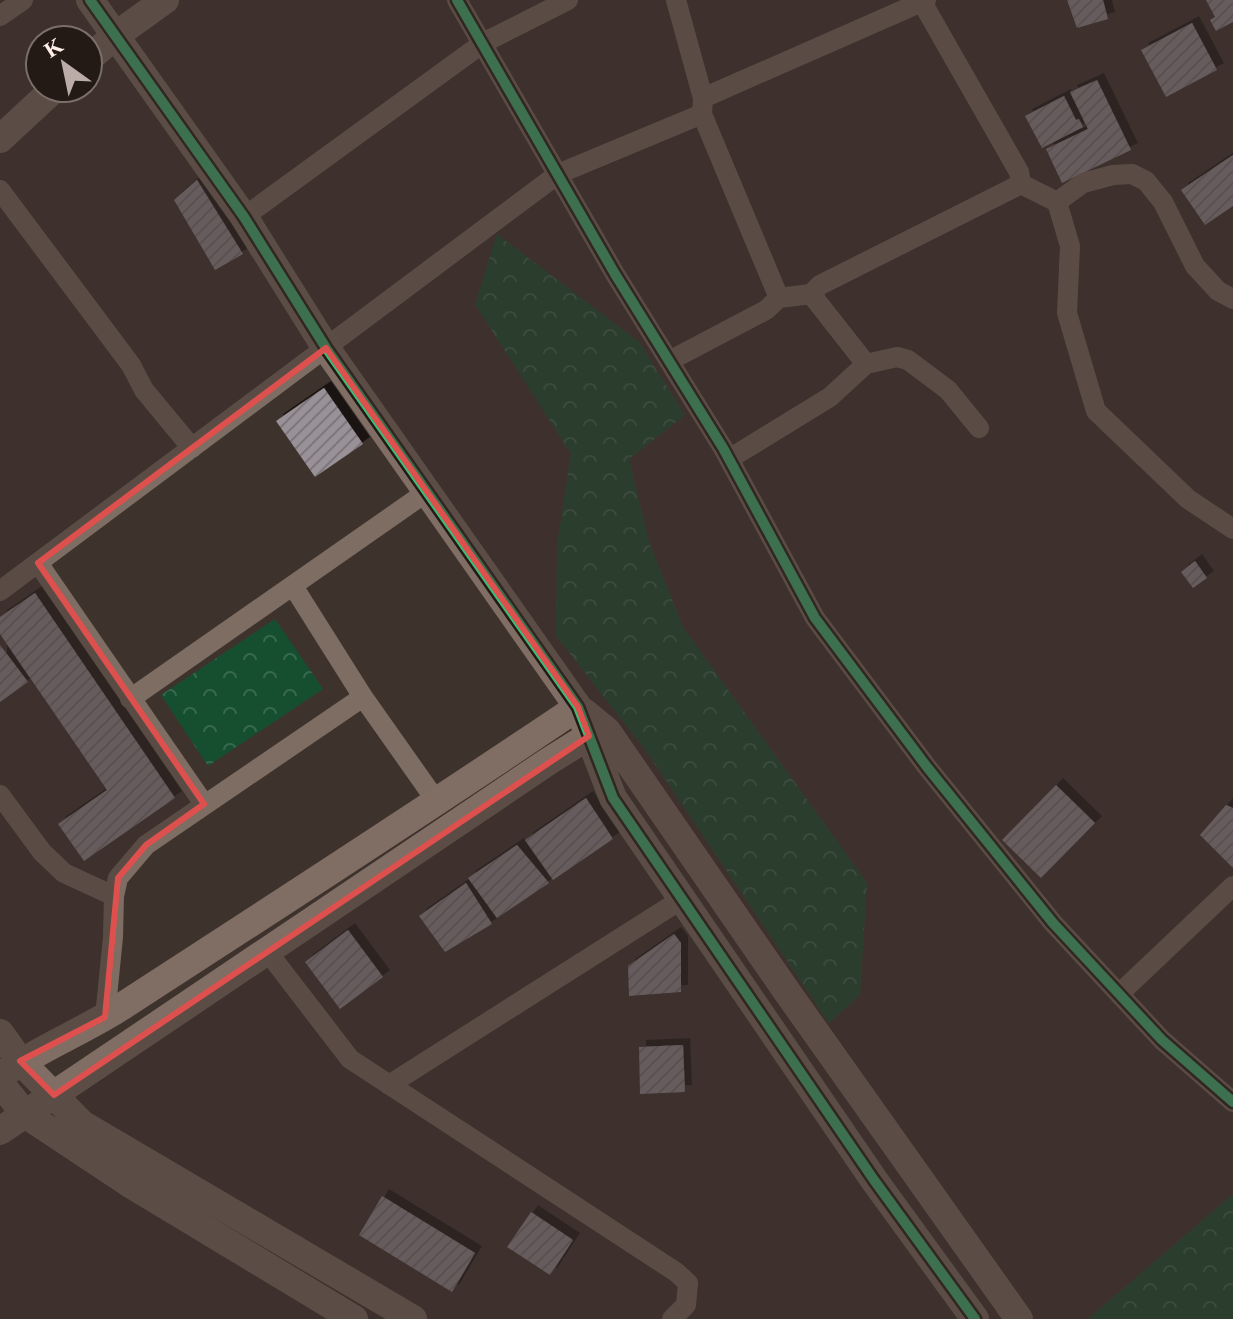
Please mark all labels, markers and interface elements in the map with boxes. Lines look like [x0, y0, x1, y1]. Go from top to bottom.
north arrow [24, 24, 104, 104]
text: K [39, 32, 67, 63]

